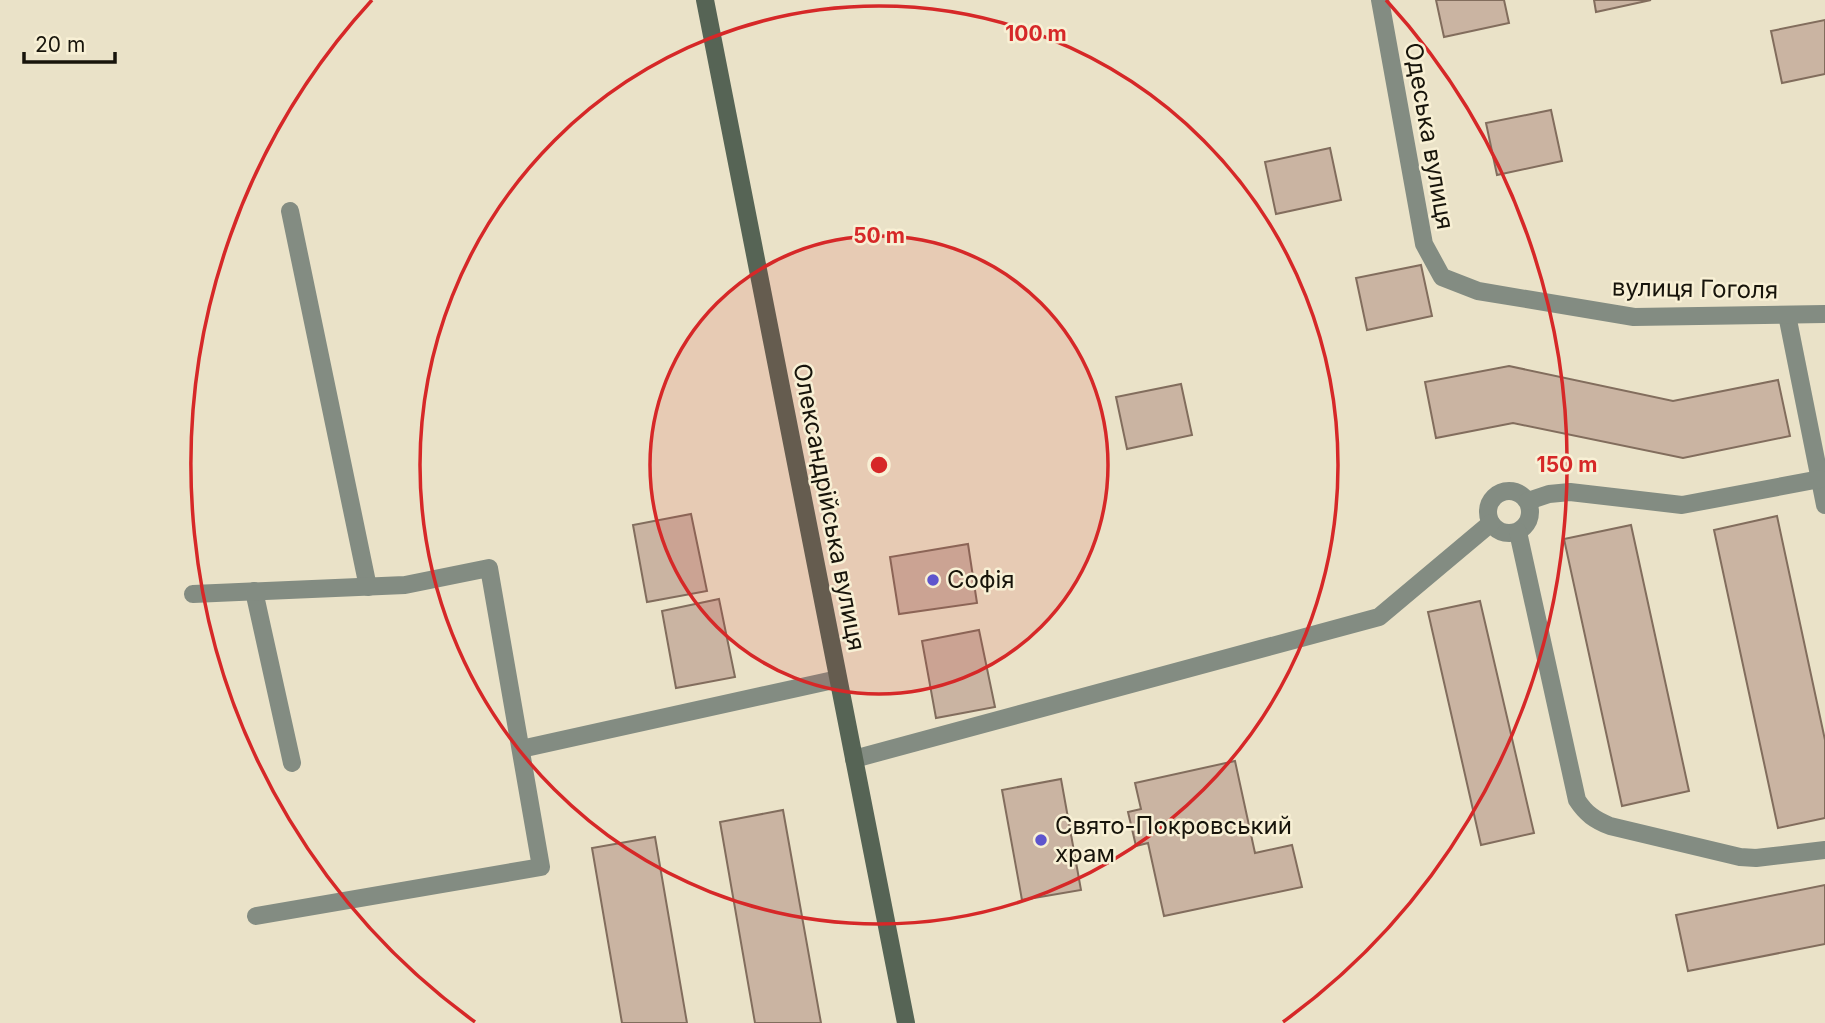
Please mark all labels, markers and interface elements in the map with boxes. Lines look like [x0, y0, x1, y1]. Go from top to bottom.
scale bar [24, 21, 116, 65]
text: 100 m [1005, 21, 1067, 46]
text: 20 m [35, 32, 85, 57]
street label: Одеська вулиця [1399, 40, 1460, 232]
text: 50 m [853, 223, 905, 248]
street label: вулиця Гоголя [1612, 273, 1778, 304]
street label: Олександрійська вулиця [787, 361, 872, 653]
text: 150 m [1537, 452, 1597, 477]
centre of rings [867, 453, 891, 477]
place label: Софія [947, 565, 1015, 594]
marker: Софія [925, 572, 941, 588]
place label: Свято-Покровський храм [1055, 811, 1292, 868]
marker: Свято-Покровський храм [1033, 832, 1049, 848]

